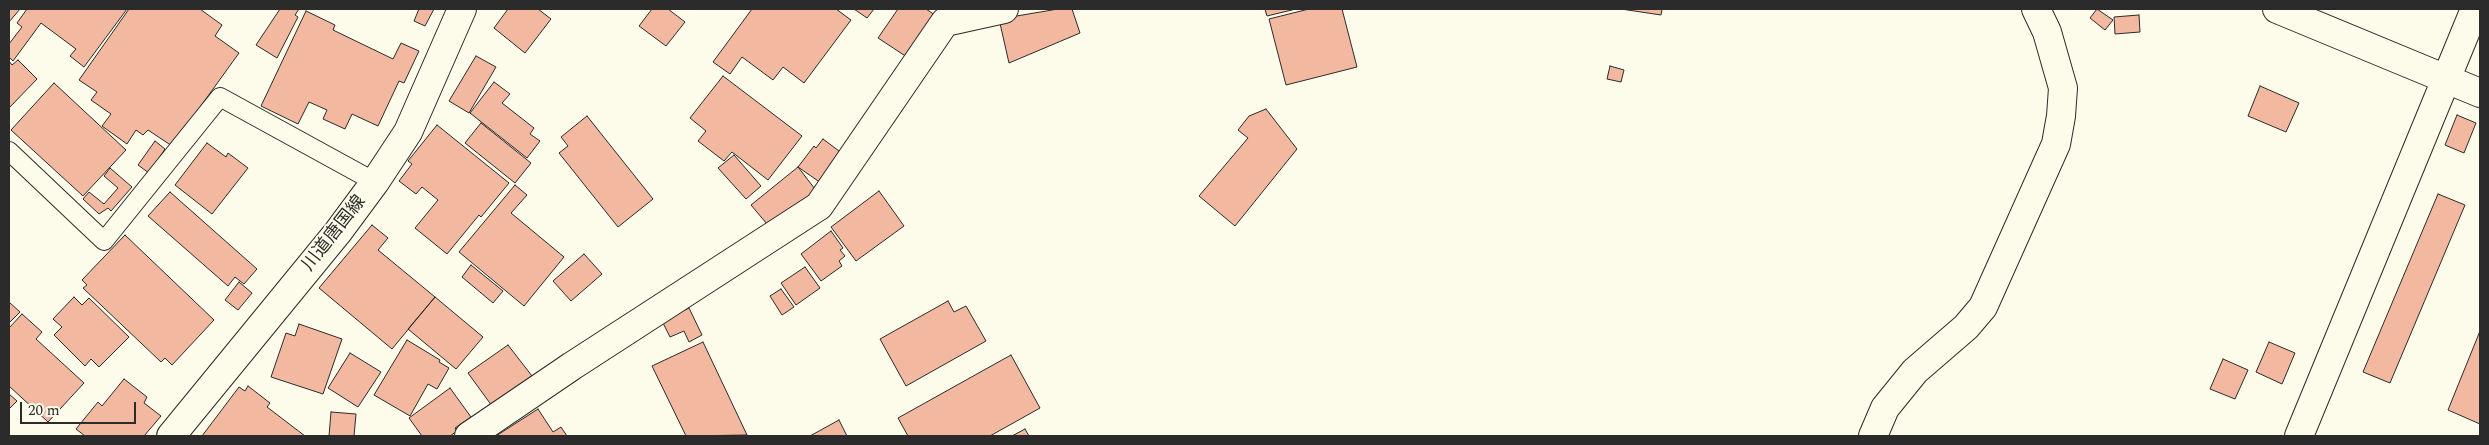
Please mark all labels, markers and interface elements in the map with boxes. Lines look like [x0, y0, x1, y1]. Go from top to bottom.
street label: 川道唐国線 [299, 192, 371, 276]
scale bar [22, 392, 139, 424]
text: 20 m [28, 399, 60, 422]

